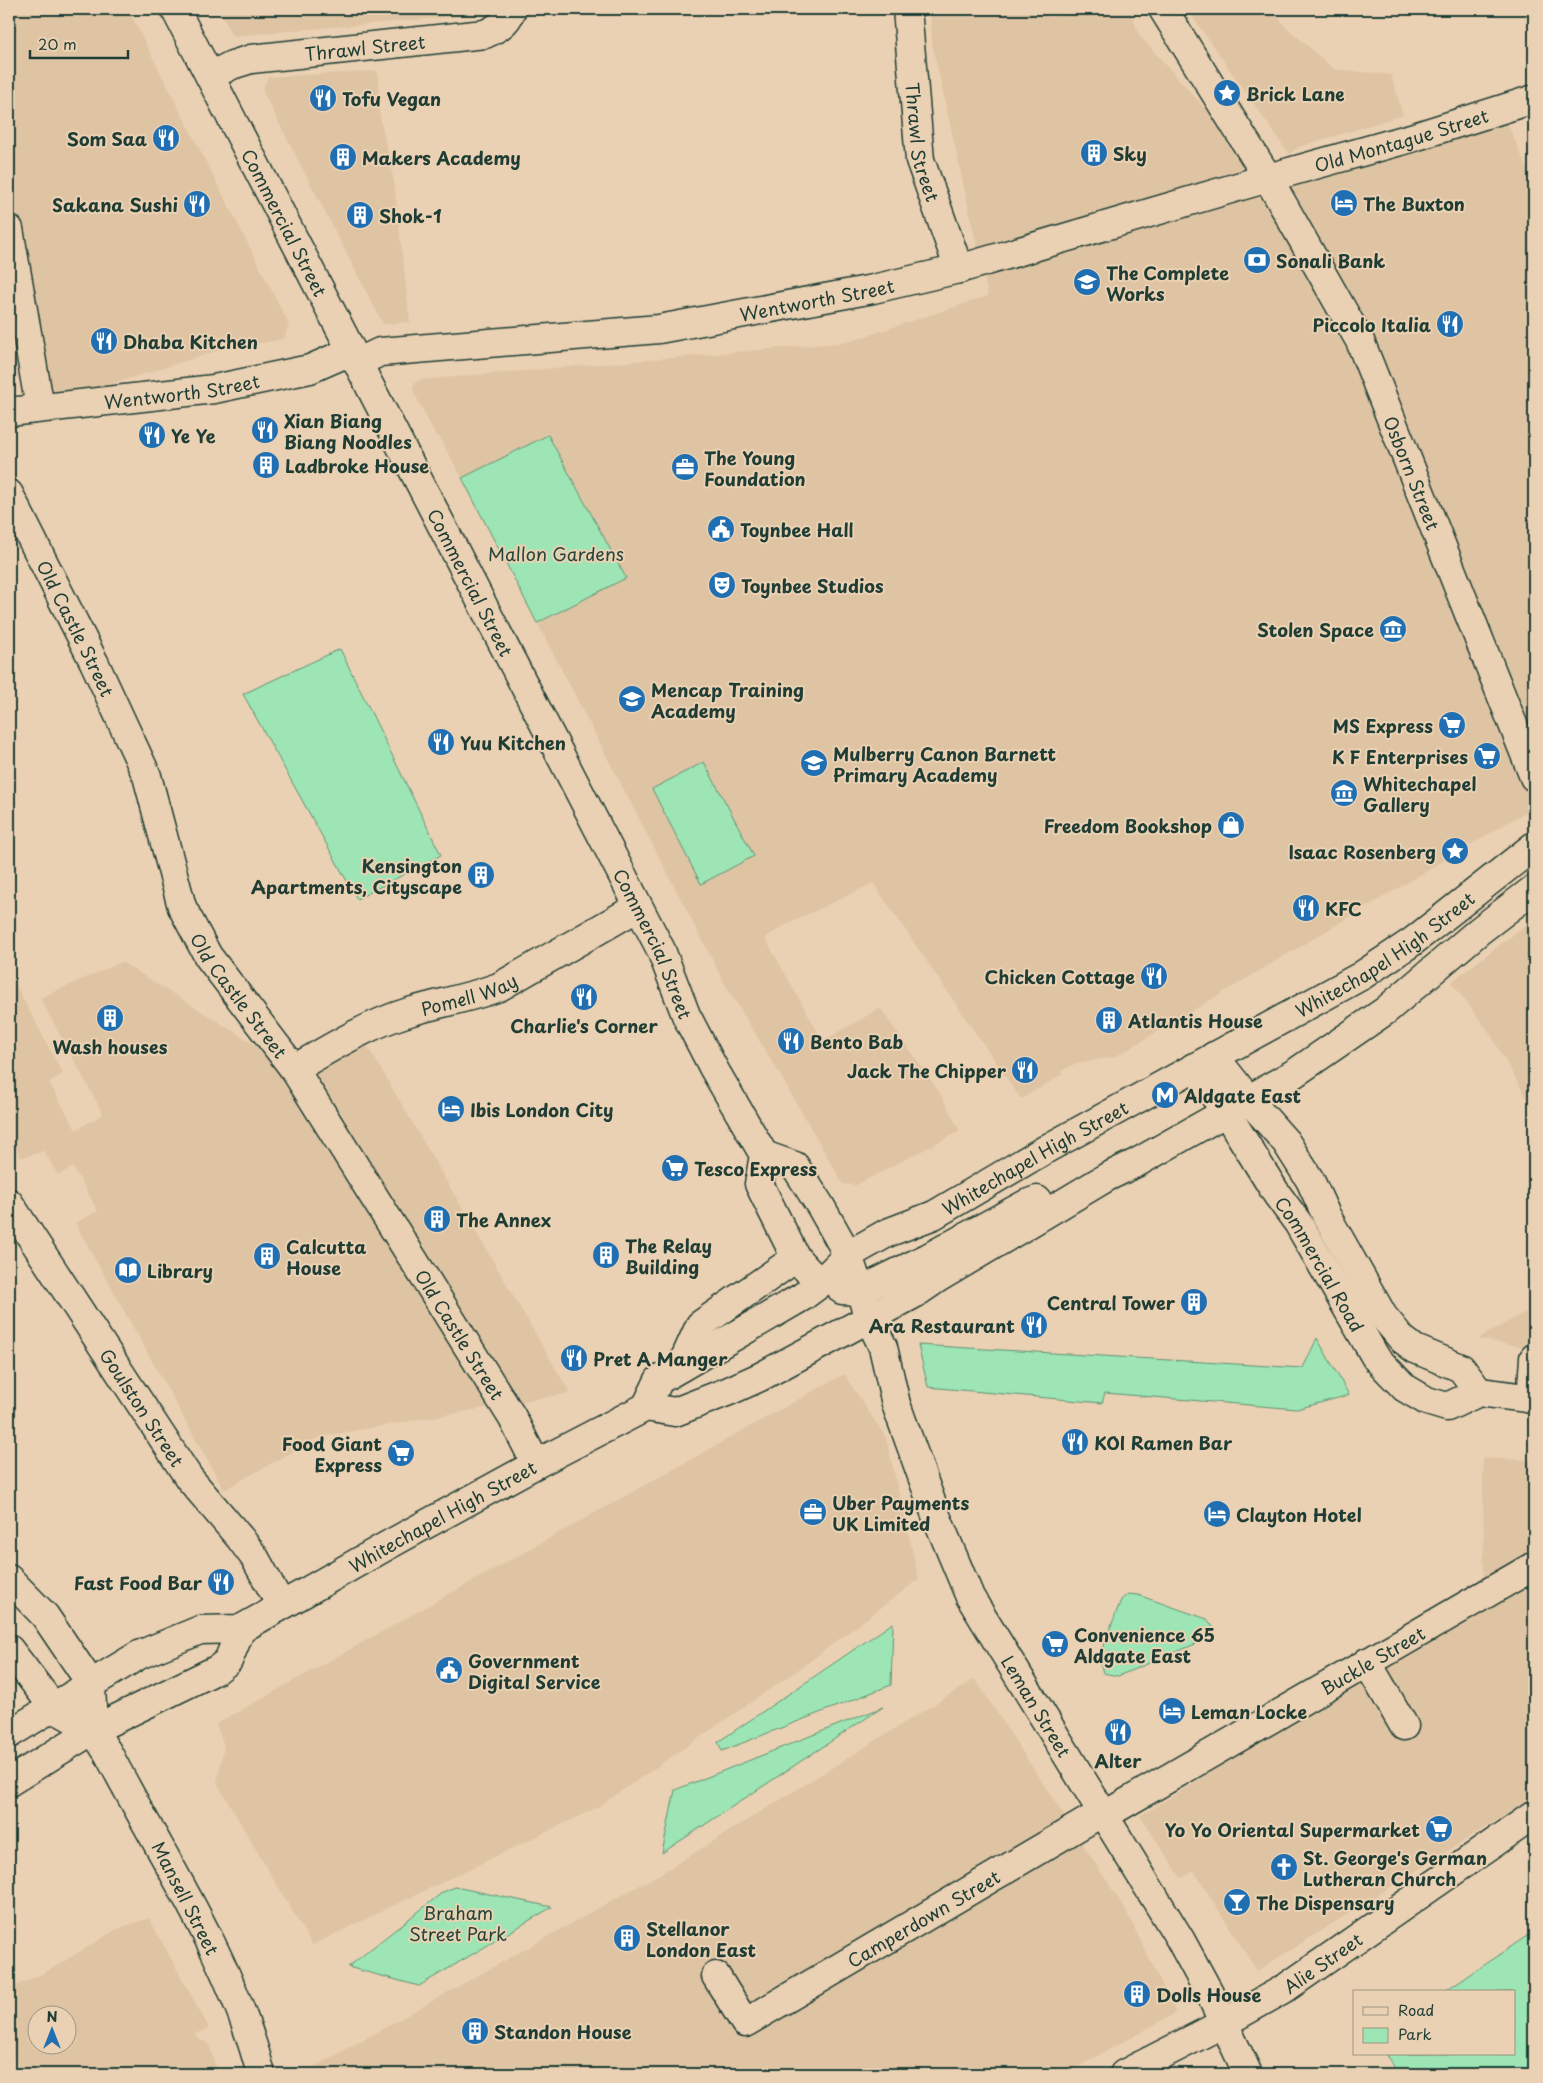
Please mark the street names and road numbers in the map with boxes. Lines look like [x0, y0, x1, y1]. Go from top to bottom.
street label: Thrawl Street [303, 27, 426, 67]
street label: Thrawl Street [900, 81, 947, 205]
street label: Old Montague Street [1311, 101, 1491, 178]
street label: Commercial Street [236, 144, 335, 301]
street label: Wentworth Street [737, 271, 897, 327]
street label: Wentworth Street [103, 366, 262, 415]
street label: Osborn Street [1378, 412, 1448, 534]
street label: Commercial Street [422, 503, 520, 661]
street label: Old Castle Street [31, 555, 122, 701]
street label: Commercial Street [607, 863, 700, 1022]
street label: Whitechapel High Street [1290, 885, 1480, 1023]
street label: Old Castle Street [184, 928, 294, 1063]
street label: Pomell Way [418, 966, 522, 1022]
street label: Whitechapel High Street [937, 1093, 1133, 1221]
street label: Commercial Road [1269, 1190, 1371, 1337]
street label: Old Castle Street [409, 1264, 511, 1405]
street label: Goulston Street [94, 1343, 191, 1472]
street label: Whitechapel High Street [344, 1453, 541, 1578]
street label: Buckle Street [1315, 1619, 1430, 1701]
street label: Leman Street [995, 1650, 1078, 1762]
street label: Mansell Street [146, 1836, 226, 1960]
street label: Camperdown Street [842, 1862, 1005, 1974]
street label: Alie Street [1278, 1925, 1367, 1999]

